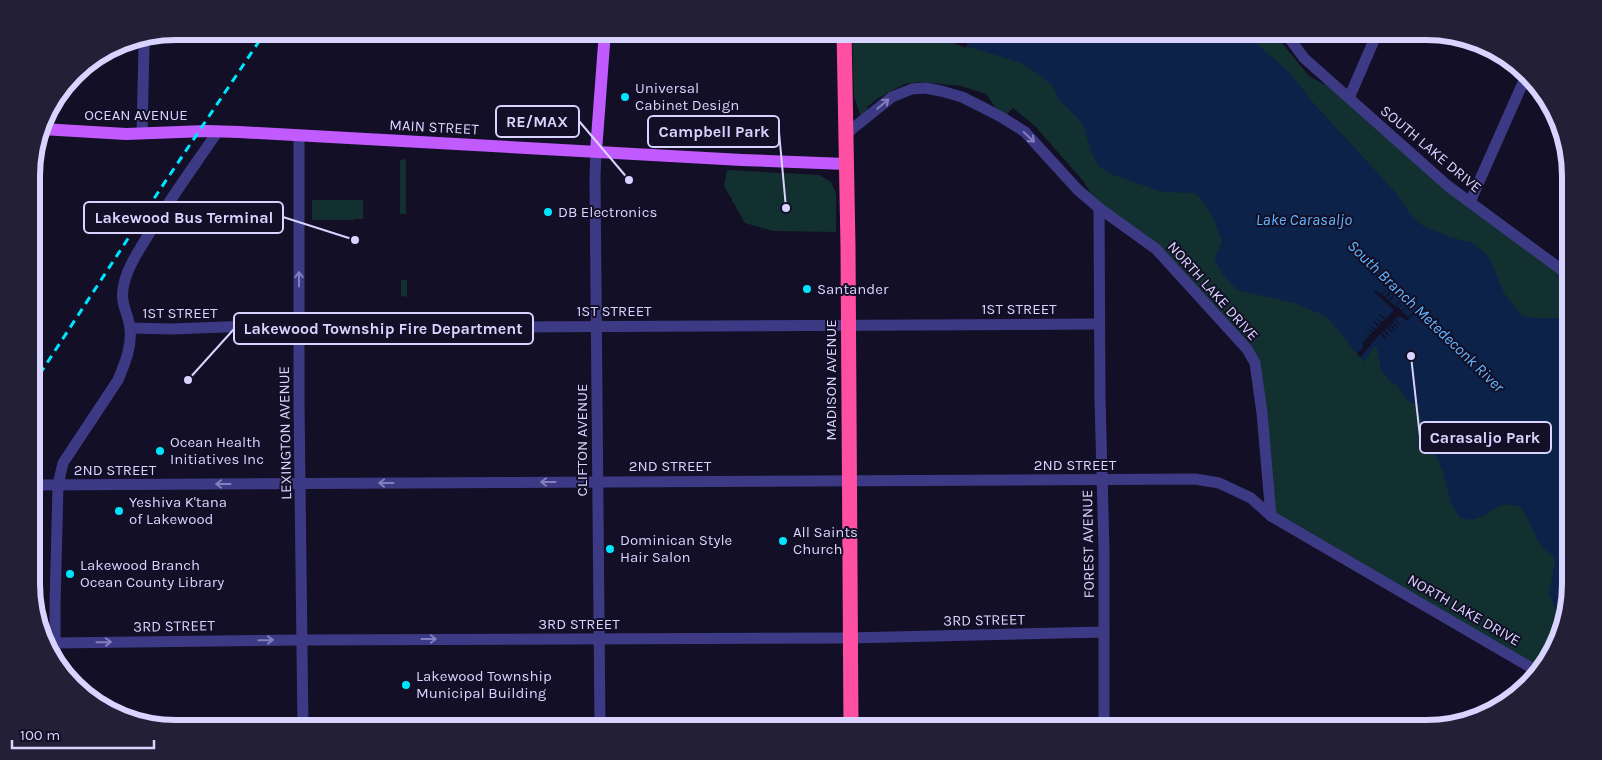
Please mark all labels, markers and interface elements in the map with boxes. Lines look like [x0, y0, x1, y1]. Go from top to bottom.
place label: Universal Cabinet Design [635, 79, 739, 114]
marker: Universal Cabinet Design [619, 91, 631, 103]
one-way arrow [876, 98, 889, 110]
street label: SOUTH LAKE DRIVE [1377, 101, 1485, 197]
street label: OCEAN AVENUE [84, 106, 188, 124]
callout: RE/MAX [496, 106, 579, 137]
text: RE/MAX [506, 112, 568, 131]
street label: MAIN STREET [389, 116, 480, 138]
callout: Campbell Park [648, 116, 779, 147]
text: Campbell Park [659, 122, 770, 141]
one-way arrow [1022, 131, 1035, 143]
callout: Lakewood Bus Terminal [84, 202, 283, 233]
place label: DB Electronics [558, 203, 657, 221]
marker: DB Electronics [542, 206, 554, 218]
text: Lakewood Bus Terminal [95, 208, 273, 227]
water label: Lake Carasaljo [1256, 210, 1352, 229]
water label: South Branch Metedeconk River [1344, 236, 1509, 396]
street label: NORTH LAKE DRIVE [1164, 238, 1262, 344]
one-way arrow [294, 271, 304, 288]
place label: Santander [817, 280, 889, 298]
marker: Santander [801, 283, 813, 295]
street label: 1ST STREET [981, 300, 1057, 318]
street label: 1ST STREET [576, 302, 652, 320]
street label: 1ST STREET [142, 304, 218, 322]
callout: Lakewood Township Fire Department [234, 313, 533, 344]
text: Lakewood Township Fire Department [244, 319, 522, 338]
street label: MADISON AVENUE [822, 319, 840, 441]
street label: LEXINGTON AVENUE [275, 366, 295, 500]
street label: CLIFTON AVENUE [573, 384, 591, 496]
callout: Carasaljo Park [1420, 422, 1551, 453]
text: Carasaljo Park [1430, 428, 1541, 447]
place label: Ocean Health Initiatives Inc [170, 433, 264, 468]
marker: Ocean Health Initiatives Inc [154, 445, 166, 457]
street label: 2ND STREET [1034, 456, 1117, 474]
street label: 2ND STREET [629, 457, 712, 475]
street label: 2ND STREET [74, 461, 157, 479]
one-way arrow [541, 477, 557, 487]
one-way arrow [378, 478, 394, 488]
one-way arrow [216, 480, 232, 489]
street label: FOREST AVENUE [1078, 489, 1098, 599]
place label: Yeshiva K'tana of Lakewood [129, 493, 227, 528]
marker: Yeshiva K'tana of Lakewood [113, 505, 125, 517]
place label: All Saints Church [793, 523, 858, 558]
place label: Dominican Style Hair Salon [620, 531, 732, 566]
marker: All Saints Church [777, 535, 789, 547]
marker: Dominican Style Hair Salon [604, 543, 616, 555]
place label: Lakewood Branch Ocean County Library [80, 556, 224, 591]
marker: Lakewood Branch Ocean County Library [64, 568, 76, 580]
street label: NORTH LAKE DRIVE [1404, 570, 1524, 650]
street label: 3RD STREET [943, 610, 1025, 630]
street label: 3RD STREET [538, 615, 620, 633]
street label: 3RD STREET [133, 616, 215, 636]
one-way arrow [420, 634, 437, 644]
one-way arrow [258, 635, 274, 645]
one-way arrow [96, 637, 112, 647]
place label: Lakewood Township Municipal Building [416, 667, 552, 702]
marker: Lakewood Township Municipal Building [400, 679, 412, 691]
scale bar [12, 718, 155, 750]
text: 100 m [20, 726, 60, 744]

